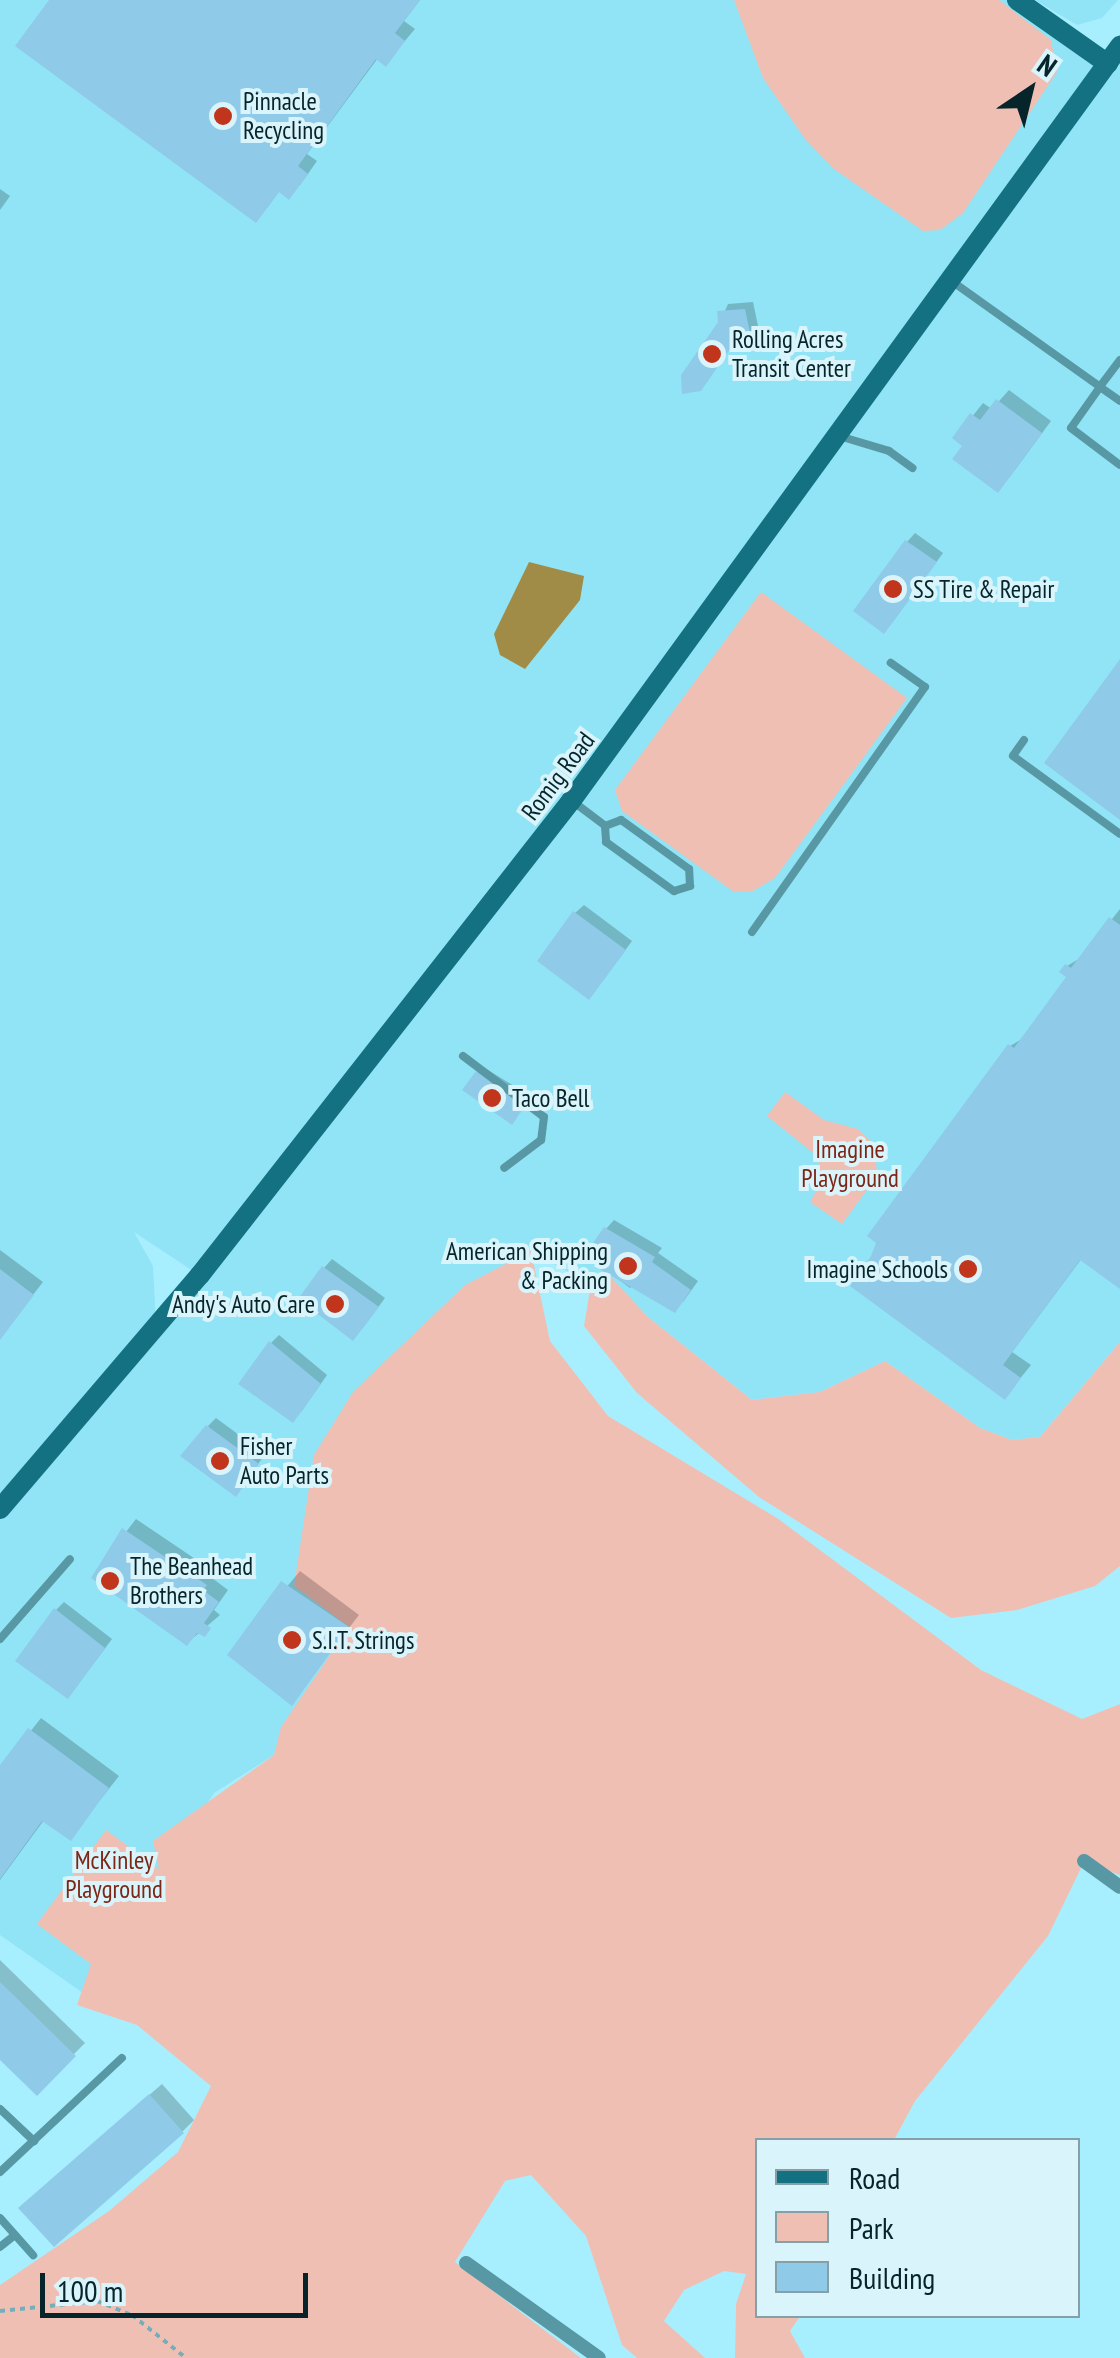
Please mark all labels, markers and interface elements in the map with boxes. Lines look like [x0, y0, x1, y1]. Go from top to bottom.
north arrow [980, 40, 1080, 140]
text: N [1031, 46, 1064, 85]
place label: Pinnacle Recycling [243, 87, 324, 146]
marker: Pinnacle Recycling [212, 105, 234, 127]
place label: Rolling Acres Transit Center [732, 325, 851, 384]
marker: Rolling Acres Transit Center [701, 343, 723, 365]
place label: SS Tire & Repair [913, 574, 1055, 604]
marker: SS Tire & Repair [882, 578, 904, 600]
street label: Romig Road [515, 726, 601, 826]
place label: Taco Bell [512, 1083, 589, 1113]
marker: Taco Bell [481, 1087, 503, 1109]
park label: Imagine Playground [801, 1135, 899, 1194]
place label: American Shipping & Packing [446, 1237, 608, 1296]
place label: Imagine Schools [807, 1254, 948, 1284]
marker: American Shipping & Packing [617, 1255, 639, 1277]
marker: Imagine Schools [957, 1258, 979, 1280]
place label: Andy's Auto Care [171, 1289, 315, 1319]
marker: Andy's Auto Care [324, 1293, 346, 1315]
place label: Fisher Auto Parts [240, 1432, 329, 1491]
marker: Fisher Auto Parts [209, 1450, 231, 1472]
place label: The Beanhead Brothers [130, 1552, 253, 1611]
marker: The Beanhead Brothers [99, 1570, 121, 1592]
place label: S.I.T. Strings [312, 1625, 416, 1655]
marker: S.I.T. Strings [281, 1629, 303, 1651]
park label: McKinley Playground [65, 1846, 163, 1905]
legend [755, 2138, 1080, 2318]
text: Road [849, 2158, 900, 2197]
text: Park [849, 2208, 894, 2247]
scale bar [45, 2253, 312, 2315]
text: Building [849, 2258, 935, 2297]
text: 100 m [57, 2271, 123, 2310]

